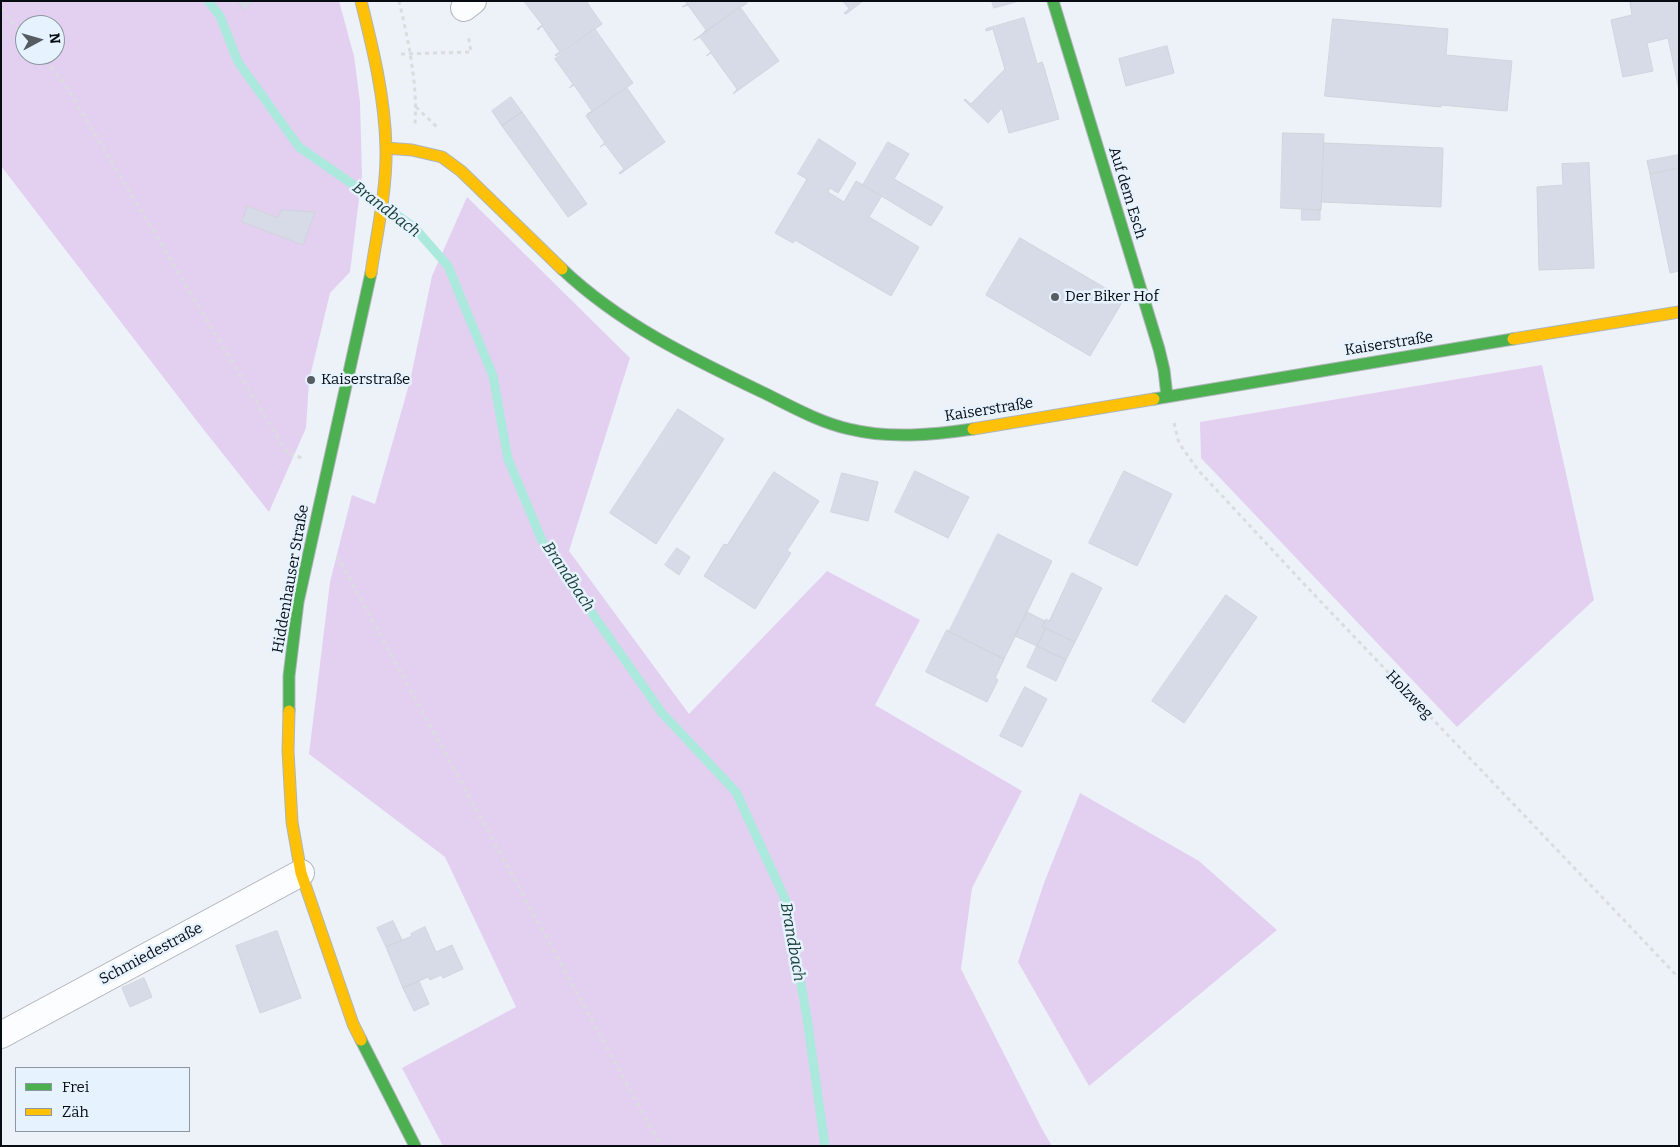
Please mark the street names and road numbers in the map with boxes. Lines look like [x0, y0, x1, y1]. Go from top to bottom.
street label: Auf dem Esch [1104, 145, 1150, 241]
street label: Kaiserstraße [1344, 328, 1434, 360]
street label: Kaiserstraße [944, 394, 1034, 426]
street label: Hiddenhauser Straße [269, 504, 313, 654]
street label: Holzweg [1382, 667, 1436, 723]
street label: Schmiedestraße [96, 919, 206, 989]

